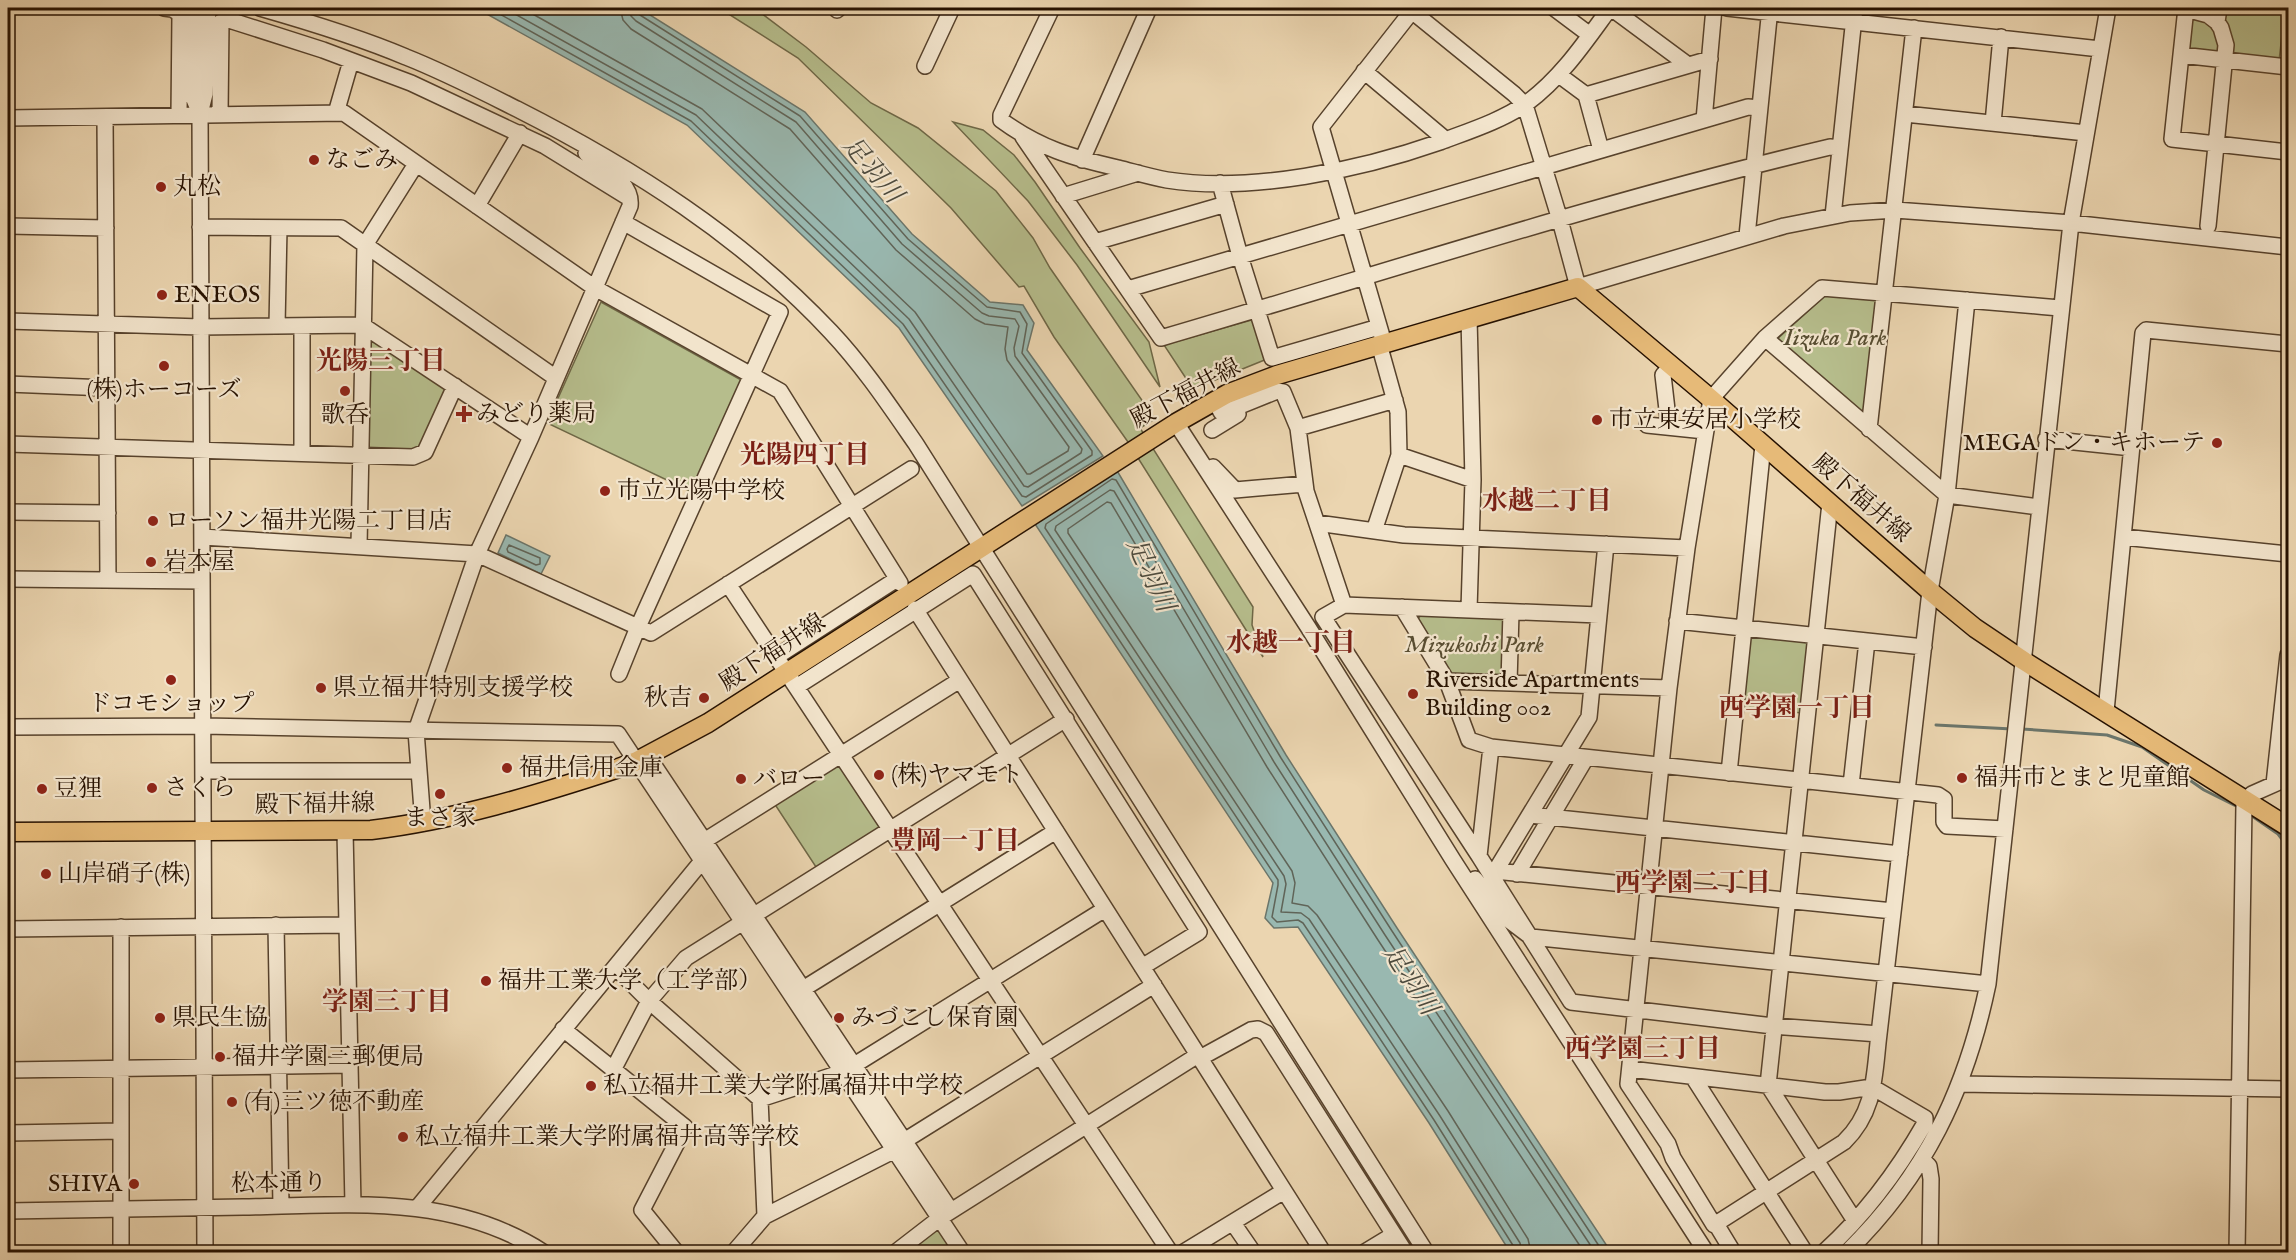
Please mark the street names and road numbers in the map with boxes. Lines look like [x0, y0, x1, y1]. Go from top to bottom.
street label: 殿下福井線 [1126, 352, 1246, 436]
street label: 殿下福井線 [1806, 448, 1916, 550]
street label: 殿下福井線 [714, 607, 832, 699]
street label: 殿下福井線 [255, 788, 375, 822]
street label: 松本通り [231, 1168, 327, 1200]

